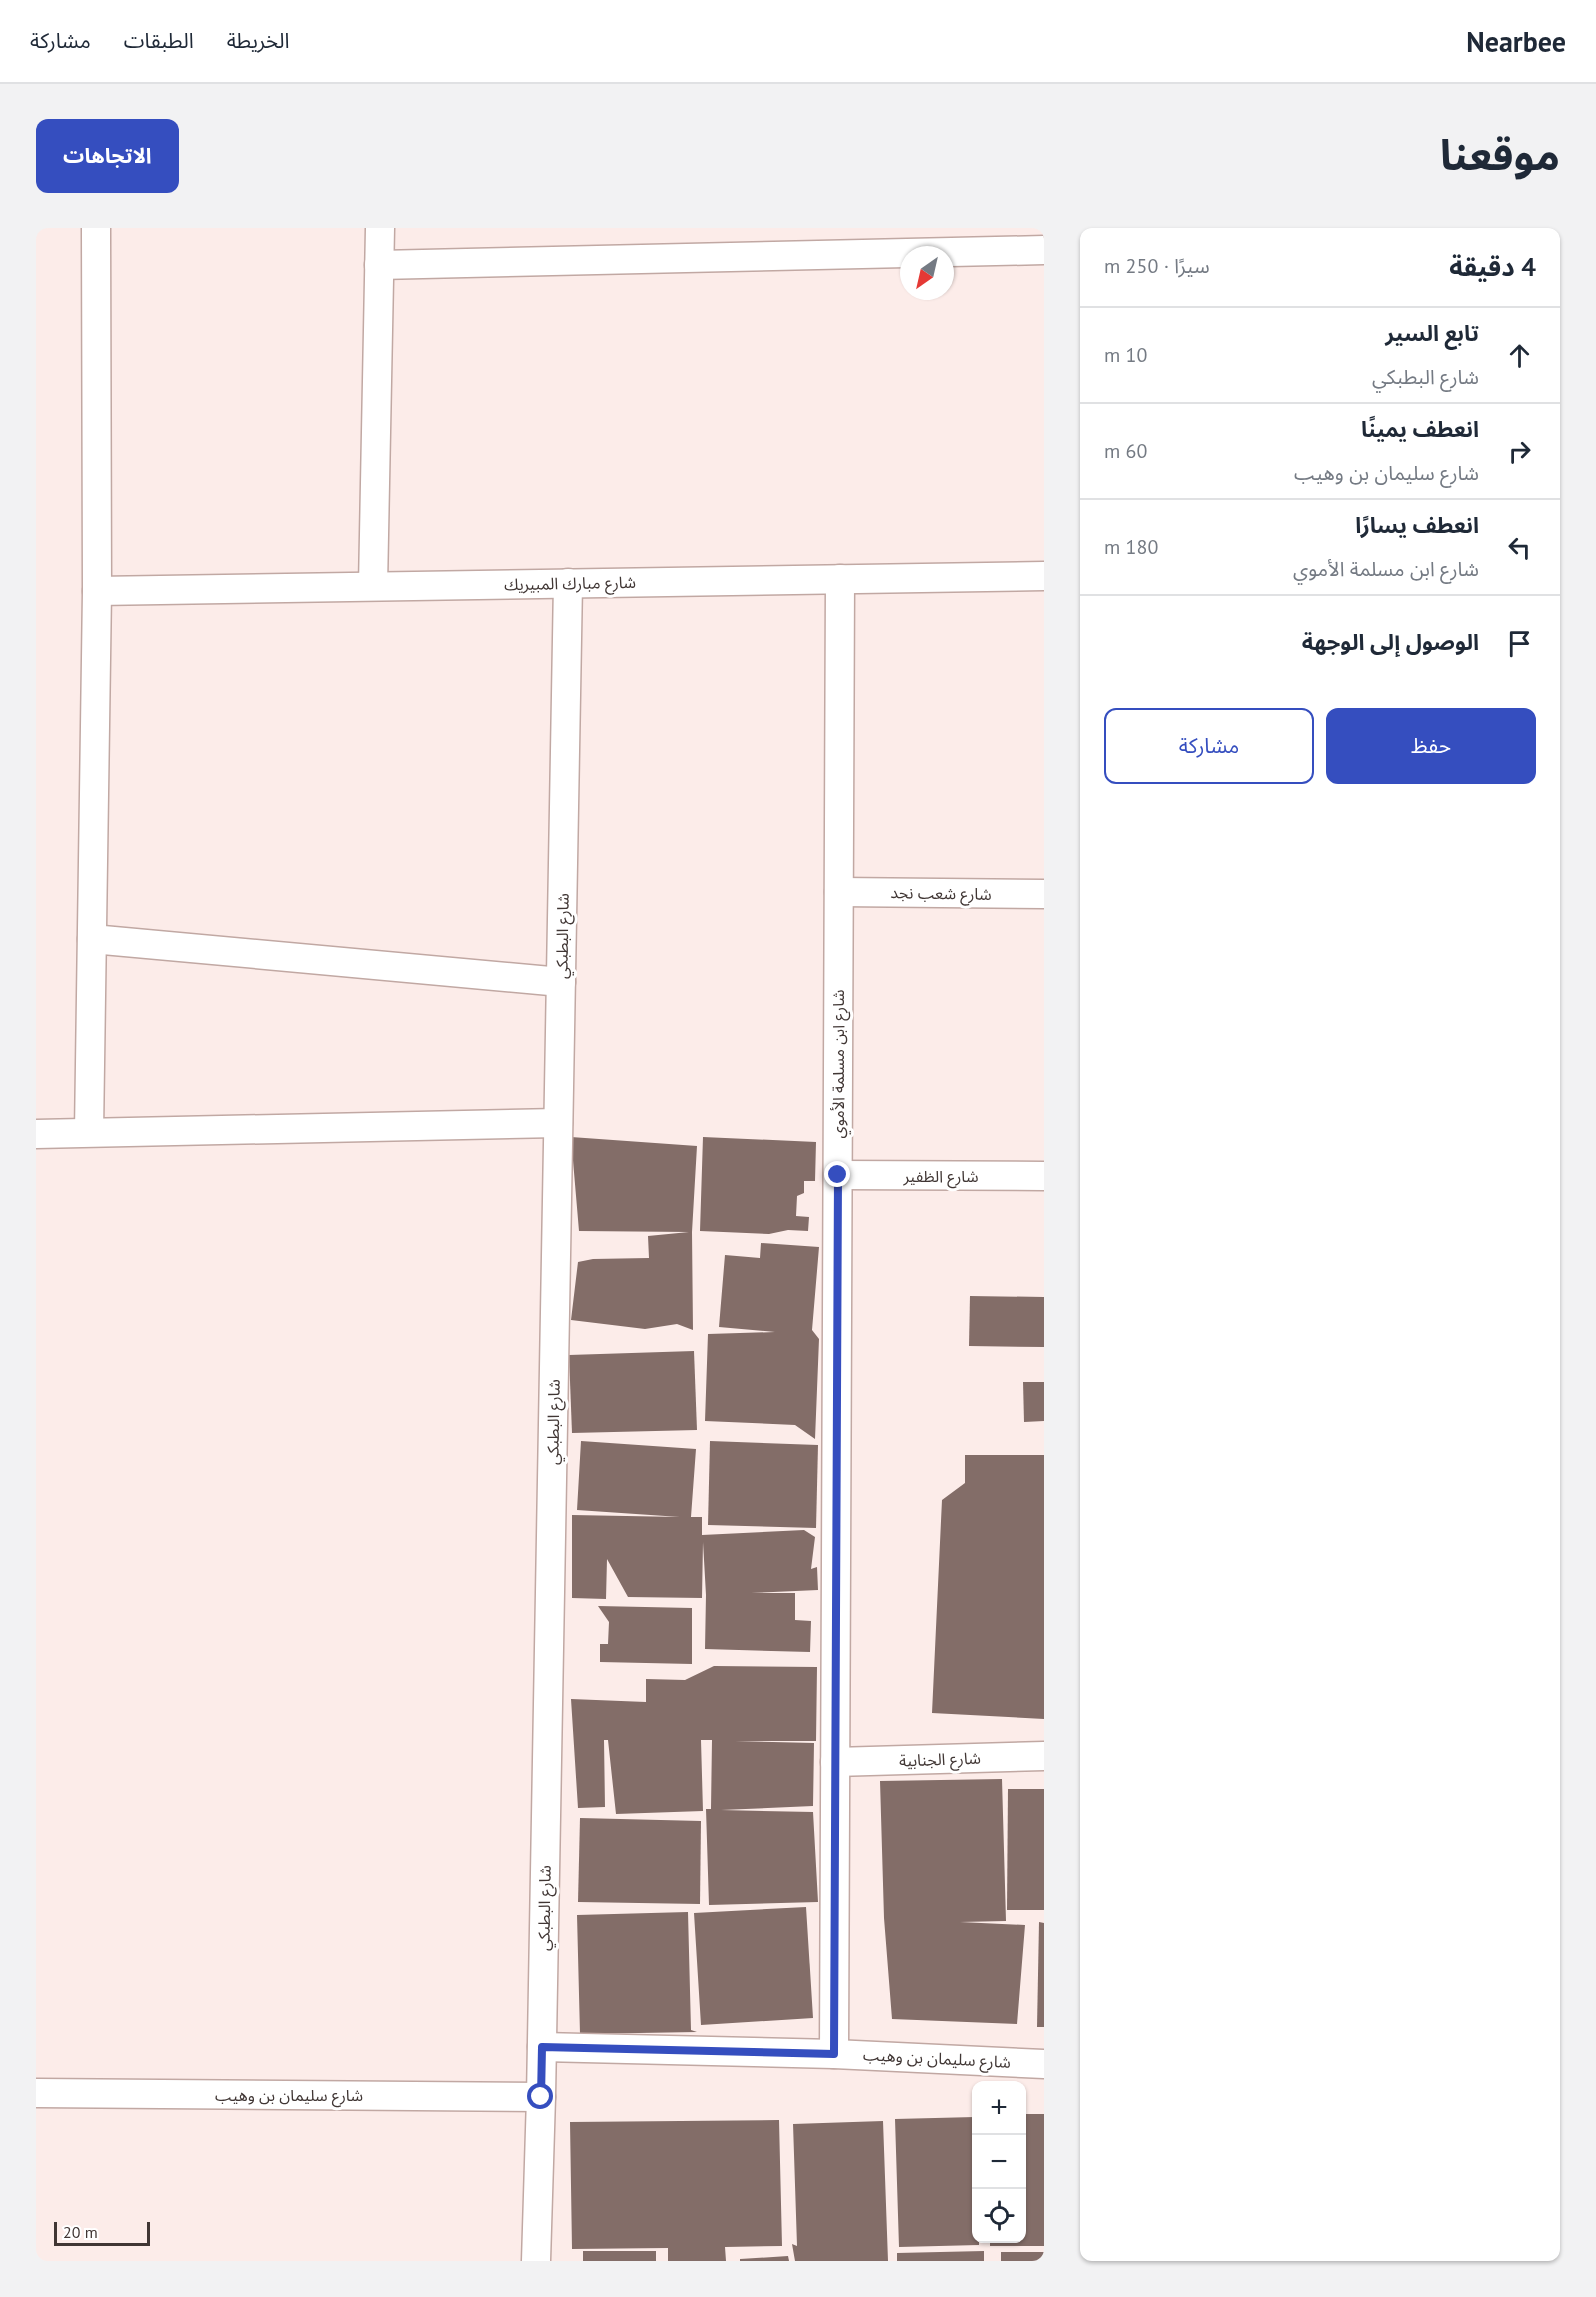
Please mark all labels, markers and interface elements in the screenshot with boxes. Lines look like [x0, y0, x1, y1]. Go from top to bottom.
text: Nearbee [1466, 23, 1566, 60]
text: مشاركة [30, 27, 91, 54]
text: الطبقات [124, 27, 194, 54]
text: الخريطة [227, 27, 290, 54]
button: الاتجاهات [36, 119, 179, 193]
text: موقعنا [1440, 127, 1560, 182]
north arrow [900, 246, 954, 300]
text: 4 دقيقة [1449, 250, 1536, 283]
text: سيرًا · 250 m [1104, 253, 1210, 279]
text: تابع السير [1385, 319, 1479, 347]
icon: ahead [1503, 339, 1536, 372]
text: 10 m [1104, 342, 1147, 368]
text: شارع البطبكي [1372, 364, 1479, 390]
text: انعطف يمينًا [1361, 415, 1479, 443]
icon: right [1503, 435, 1536, 468]
text: 60 m [1104, 438, 1147, 464]
text: شارع سليمان بن وهيب [1294, 460, 1479, 486]
text: انعطف يسارًا [1355, 511, 1479, 539]
icon: left [1503, 531, 1536, 564]
text: 180 m [1104, 534, 1158, 560]
text: شارع ابن مسلمة الأموي [1293, 556, 1479, 582]
street label: شارع مبارك المبيريك [504, 572, 636, 597]
icon: arrive [1503, 627, 1536, 660]
text: الوصول إلى الوجهة [1302, 628, 1479, 656]
button: مشاركة [1104, 708, 1314, 784]
button: حفظ [1326, 708, 1536, 784]
street label: شارع شعب نجد [890, 882, 992, 907]
street label: شارع البطبكي [551, 893, 576, 979]
street label: شارع ابن مسلمة الأموي [828, 990, 851, 1138]
route end [824, 1161, 850, 1187]
street label: شارع الظفير [902, 1166, 979, 1189]
street label: شارع البطبكي [542, 1379, 567, 1465]
street label: شارع الجنابية [899, 1748, 981, 1773]
street label: شارع البطبكي [533, 1865, 558, 1951]
street label: شارع سليمان بن وهيب [862, 2044, 1011, 2075]
map controls [972, 2081, 1026, 2243]
button: + [972, 2081, 1026, 2135]
route start [527, 2083, 553, 2109]
street label: شارع سليمان بن وهيب [215, 2085, 363, 2108]
button: − [972, 2135, 1026, 2189]
button: locate [972, 2189, 1026, 2243]
scale bar [54, 2219, 150, 2246]
text: 20 m [63, 2222, 98, 2242]

